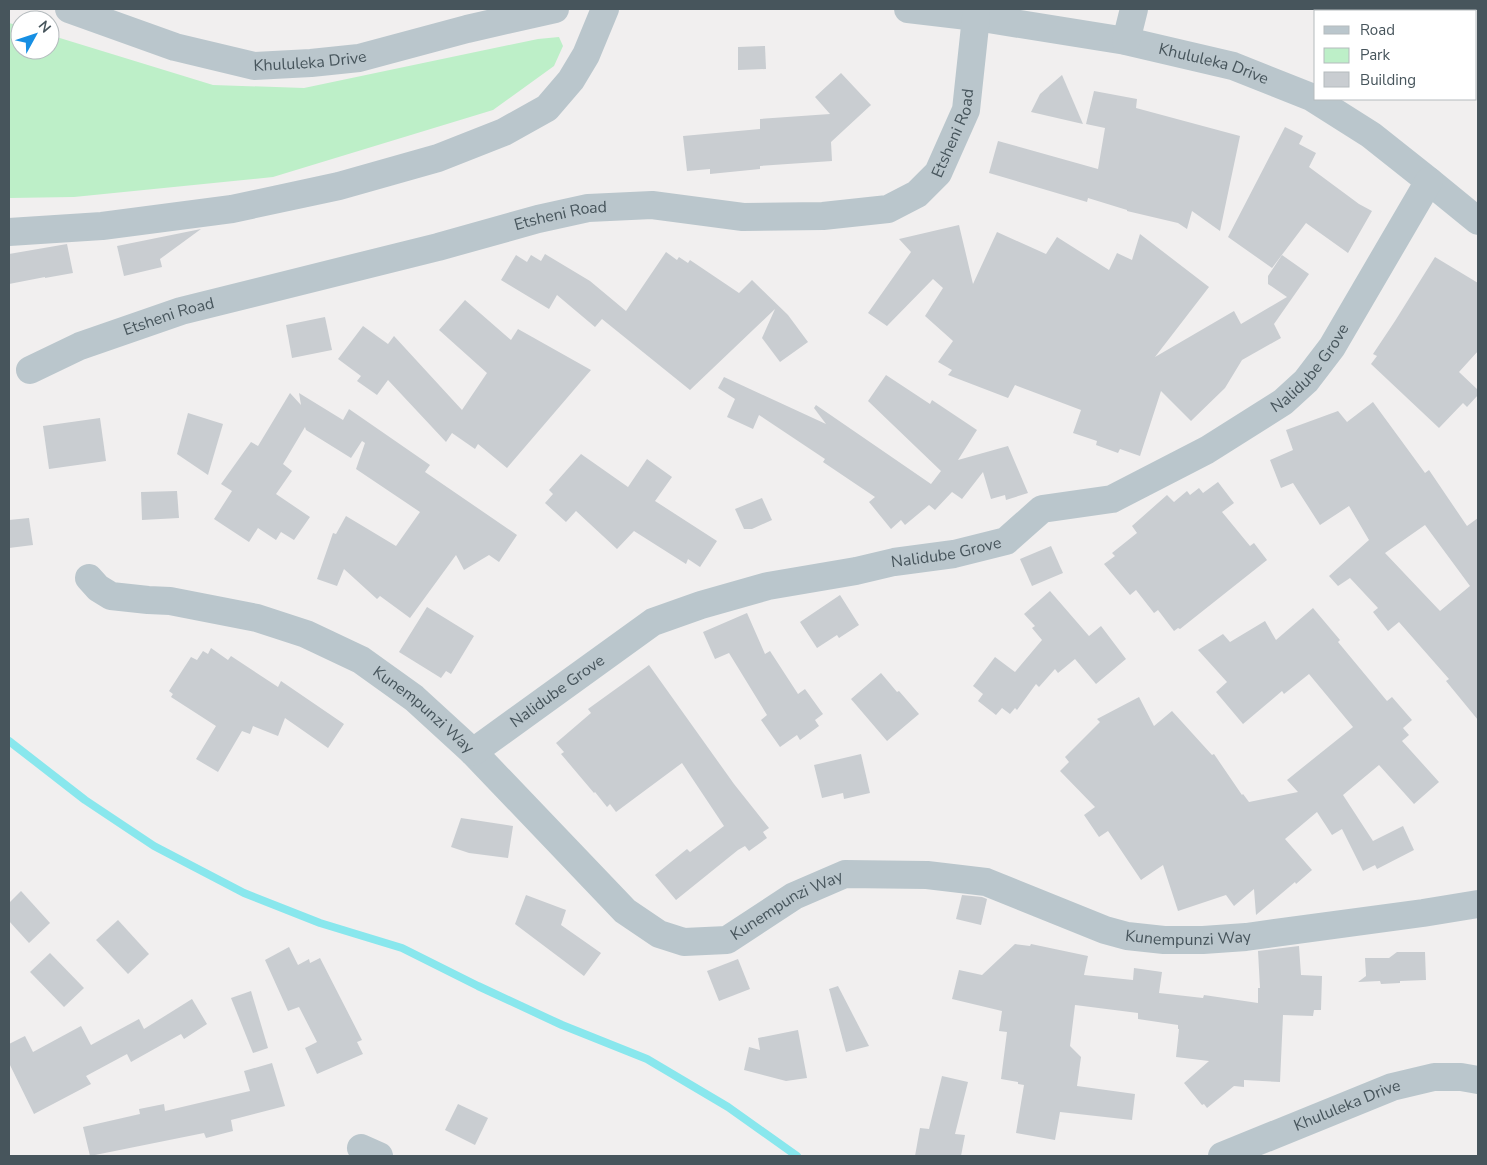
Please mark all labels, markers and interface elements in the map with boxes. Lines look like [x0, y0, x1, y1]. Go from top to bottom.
north arrow [10, 10, 60, 60]
legend [1314, 10, 1477, 100]
text: N [34, 17, 55, 37]
text: Road [1360, 20, 1395, 40]
street label: Khululeka Drive [1156, 38, 1272, 90]
street label: Khululeka Drive [253, 45, 369, 77]
text: Park [1360, 45, 1390, 65]
text: Building [1360, 70, 1416, 90]
street label: Etsheni Road [926, 88, 979, 181]
street label: Etsheni Road [512, 196, 607, 236]
street label: Etsheni Road [120, 292, 216, 341]
street label: Nalidube Grove [1266, 320, 1354, 418]
street label: Nalidube Grove [890, 532, 1004, 573]
street label: Nalidube Grove [506, 649, 609, 733]
street label: Kunempunzi Way [368, 661, 479, 759]
street label: Kunempunzi Way [726, 865, 847, 946]
street label: Kunempunzi Way [1124, 925, 1253, 951]
street label: Khululeka Drive [1290, 1074, 1403, 1137]

